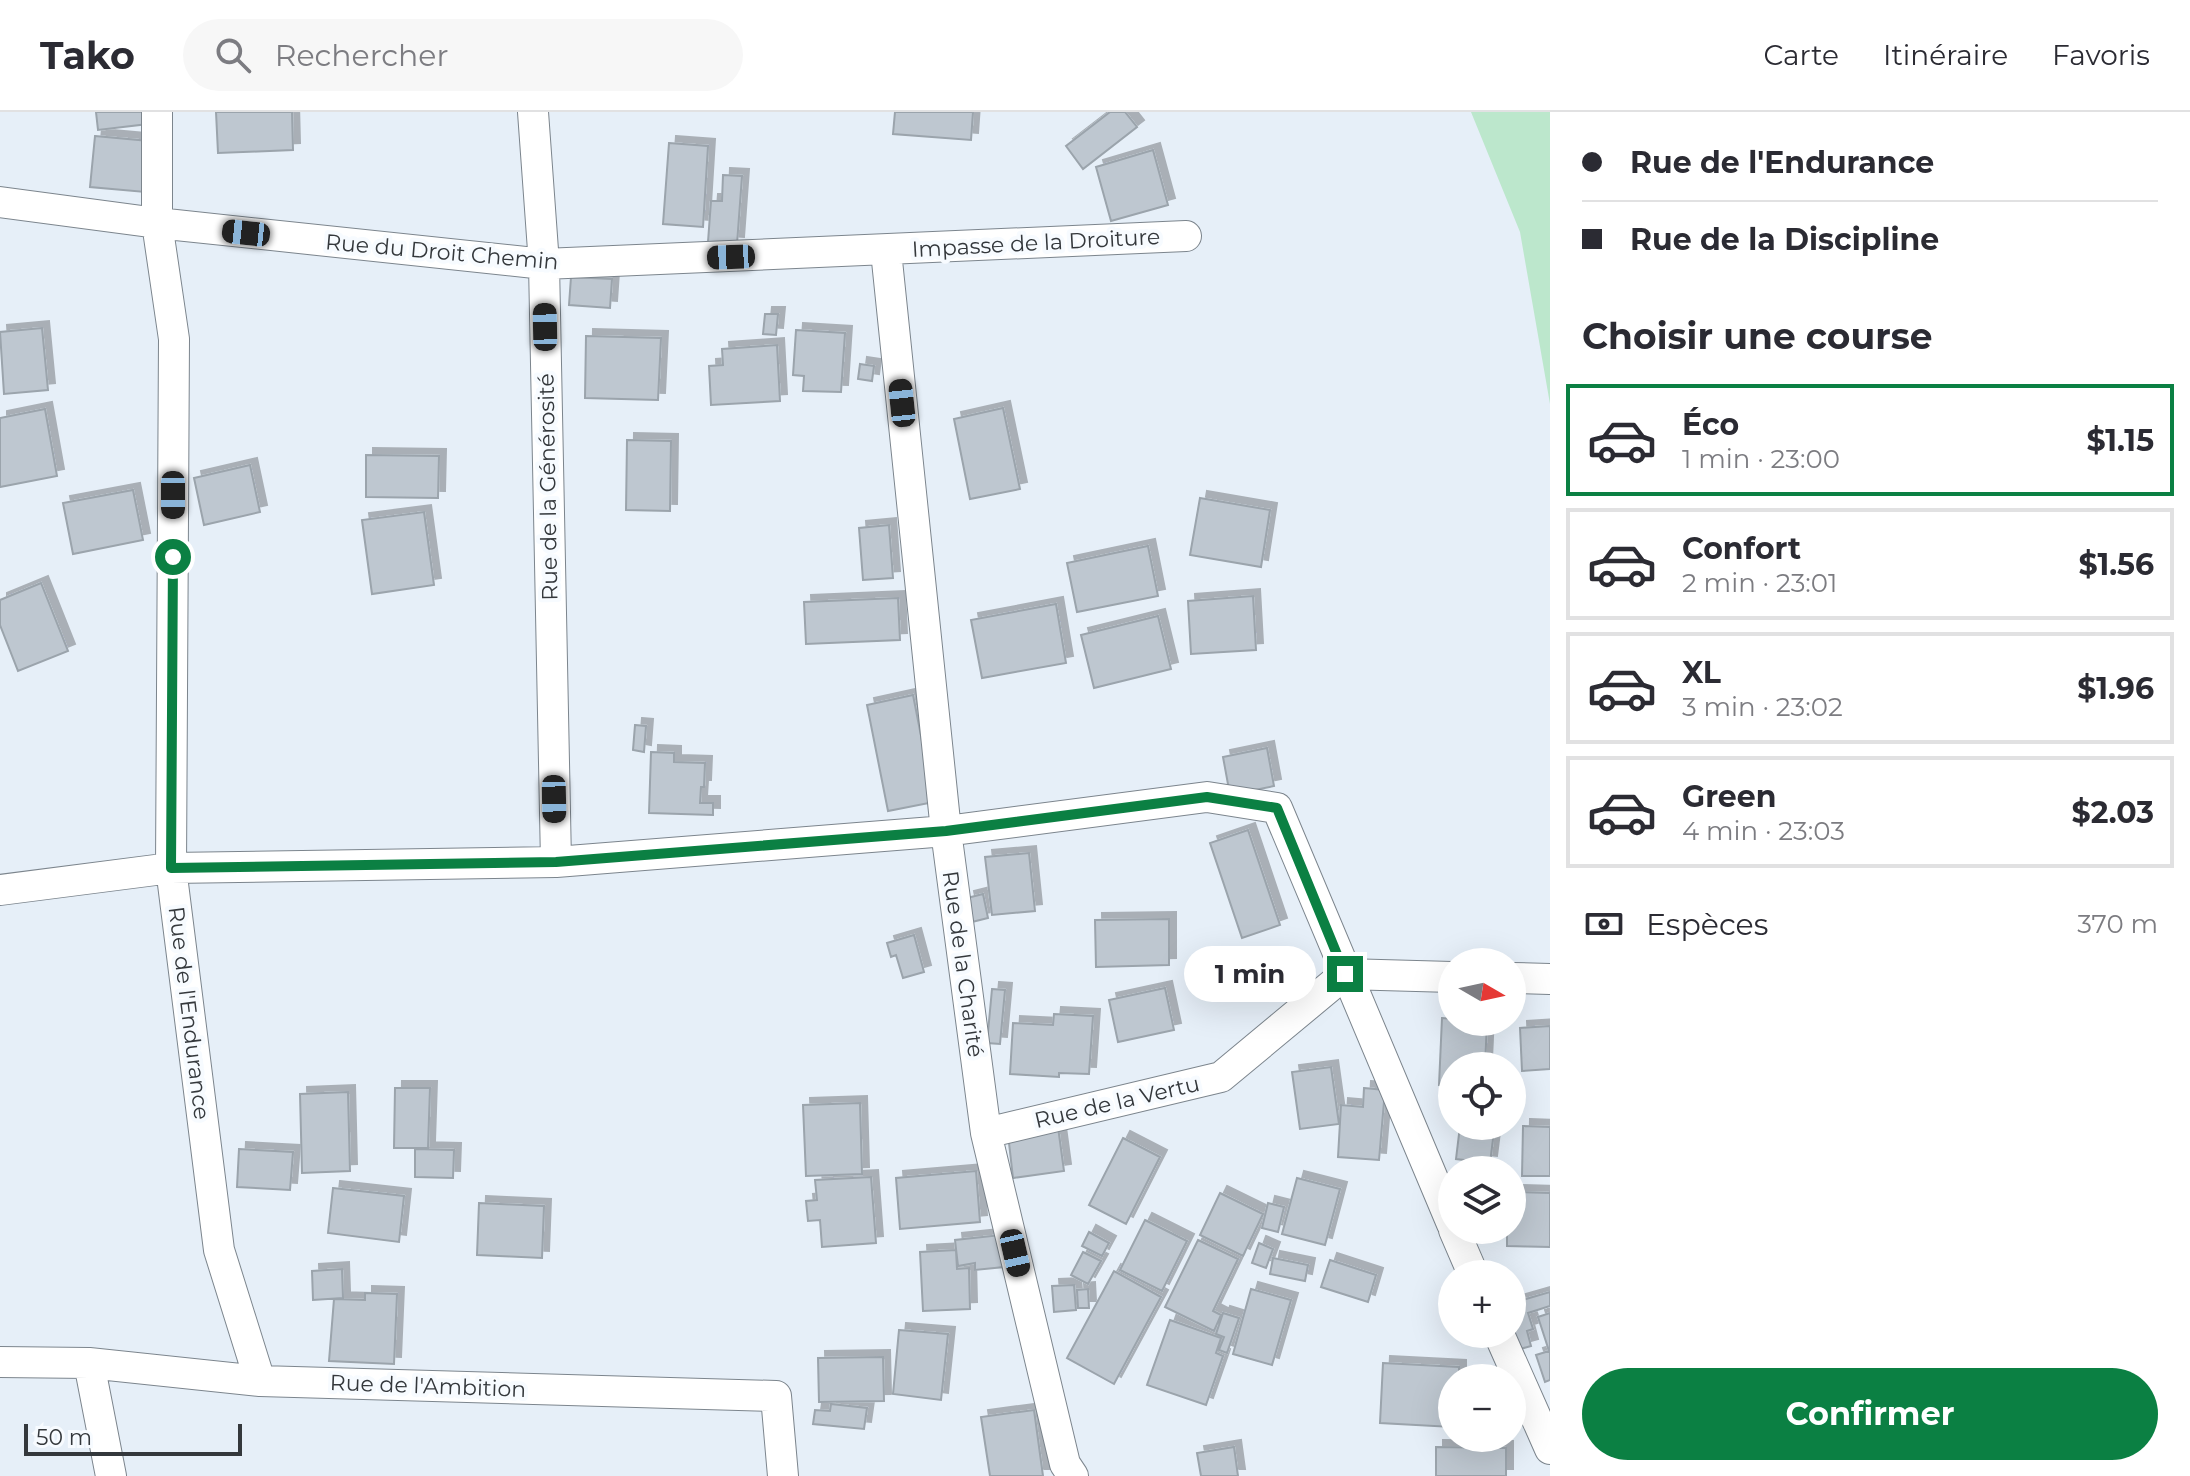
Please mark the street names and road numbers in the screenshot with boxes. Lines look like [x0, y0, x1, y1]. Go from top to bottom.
street label: Impasse de la Droiture [911, 223, 1161, 263]
street label: Rue du Droit Chemin [324, 228, 560, 276]
street label: Rue de la Générosité [533, 373, 563, 601]
street label: Rue de la Charité [937, 869, 989, 1059]
street label: Rue de l'Endurance [163, 905, 215, 1121]
street label: Rue de la Vertu [1032, 1070, 1202, 1134]
street label: Rue de l'Ambition [329, 1369, 527, 1403]

